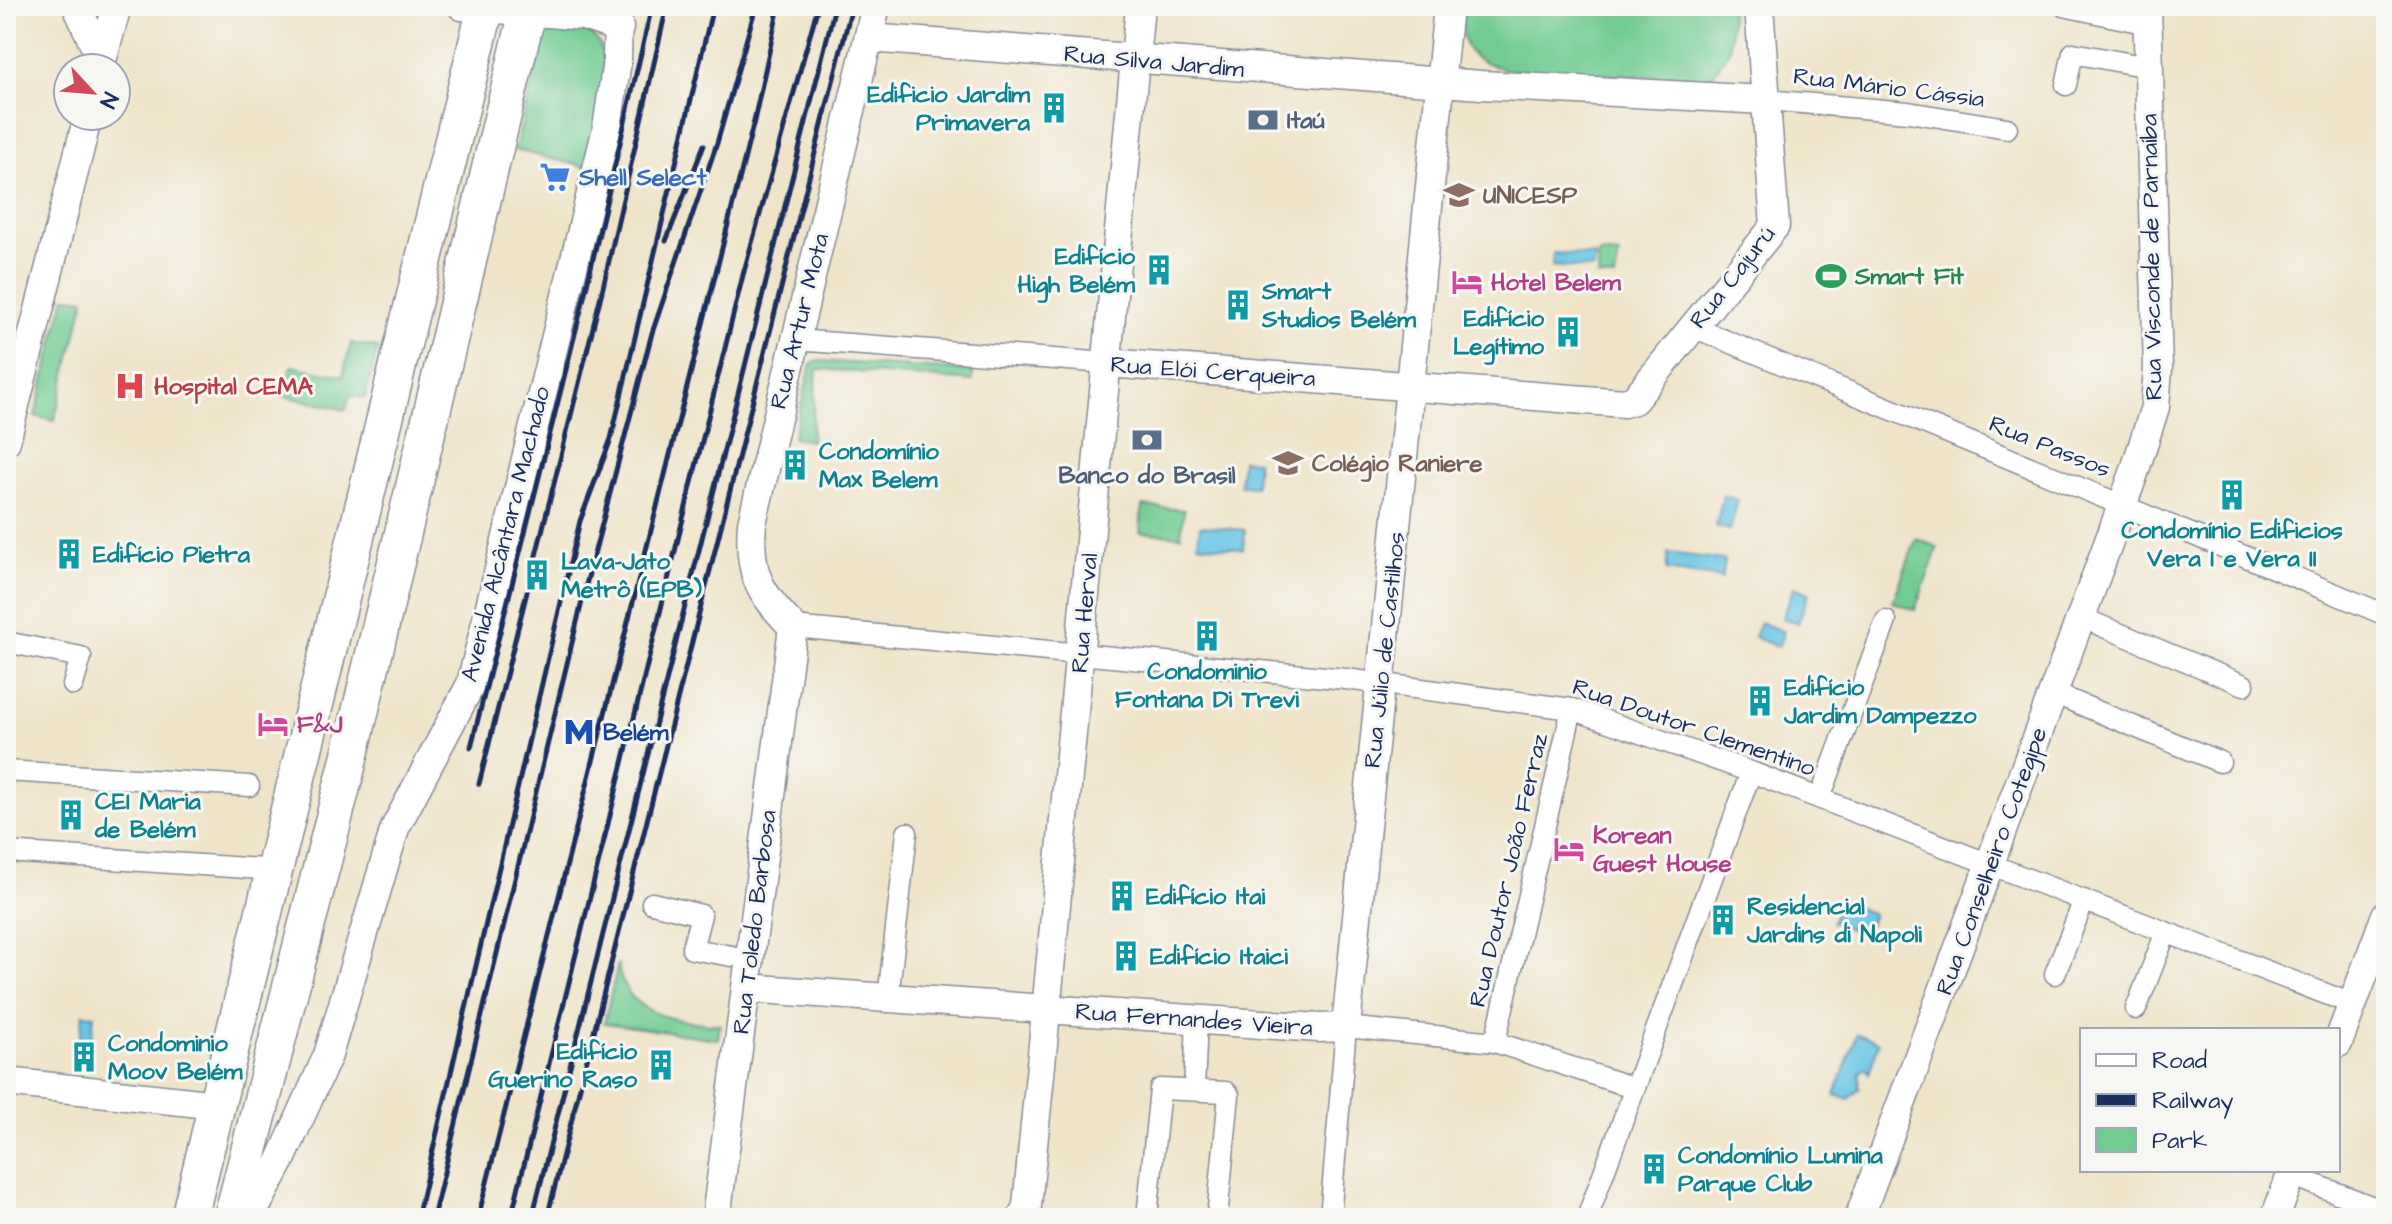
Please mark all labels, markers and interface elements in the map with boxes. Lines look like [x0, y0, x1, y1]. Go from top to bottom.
street label: Rua Silva Jardim [1062, 37, 1246, 87]
north arrow [52, 52, 132, 132]
street label: Rua Mário Cássia [1791, 59, 1986, 117]
place label: Edificio Jardim Primavera [867, 78, 1031, 140]
text: N [92, 87, 126, 113]
building icon: Edificio Jardim Primavera [1037, 91, 1071, 125]
bank icon: Itaú [1246, 103, 1280, 137]
place label: Itaú [1287, 104, 1325, 138]
street label: Rua Visconde de Parnaíba [2133, 113, 2171, 401]
supermarket icon: Shell Select [538, 160, 572, 194]
place label: Shell Select [578, 161, 707, 195]
school or university icon: UNICESP [1442, 178, 1476, 212]
place label: UNICESP [1483, 179, 1578, 213]
street label: Rua Cajurú [1682, 219, 1784, 336]
street label: Rua Artur Mota [762, 230, 838, 413]
place label: Edifício High Belém [1017, 240, 1136, 303]
building icon: Edifício High Belém [1142, 253, 1176, 287]
sports icon: Smart Fit [1814, 259, 1848, 293]
place label: Smart Fit [1854, 260, 1964, 294]
hotel icon: Hotel Belem [1450, 265, 1484, 299]
place label: Hotel Belem [1491, 266, 1621, 300]
place label: Smart Studios Belém [1261, 275, 1416, 337]
building icon: Smart Studios Belém [1221, 288, 1255, 322]
place label: Edifício Legítimo [1453, 302, 1545, 365]
building icon: Edifício Legítimo [1551, 315, 1585, 349]
street label: Rua Elói Cerqueira [1109, 348, 1317, 396]
hospital icon: Hospital CEMA [113, 369, 147, 403]
place label: Hospital CEMA [154, 370, 313, 404]
street label: Avenida Alcântara Machado [453, 383, 559, 685]
street label: Rua Passos [1984, 407, 2115, 487]
bank icon: Banco do Brasil [1130, 423, 1164, 457]
place label: Condomínio Max Belem [819, 435, 939, 497]
school or university icon: Colégio Raniere [1271, 446, 1305, 480]
place label: Colégio Raniere [1312, 447, 1483, 482]
building icon: Condomínio Max Belem [778, 448, 812, 482]
place label: Banco do Brasil [1059, 459, 1236, 493]
building icon: Condomínio Edificios Vera I e Vera II [2215, 478, 2249, 512]
place label: Condomínio Edificios Vera I e Vera II [2121, 514, 2343, 576]
street label: Rua Júlio de Castilhos [1356, 530, 1414, 770]
building icon: Edifício Pietra [52, 537, 86, 571]
place label: Edifício Pietra [93, 538, 251, 572]
place label: Lava-Jato Metrô (EPB) [561, 545, 703, 607]
street label: Rua Herval [1063, 552, 1107, 674]
building icon: Lava-Jato Metrô (EPB) [520, 558, 554, 592]
building icon: Condominio Fontana Di Trevi [1190, 619, 1224, 653]
place label: Condominio Fontana Di Trevi [1115, 655, 1299, 717]
street label: Rua Doutor Clementino [1568, 670, 1820, 786]
place label: Edifício Jardim Dampezzo [1783, 671, 1977, 733]
building icon: Edifício Jardim Dampezzo [1743, 684, 1777, 718]
hotel icon: F&J [256, 707, 290, 741]
place label: F&J [297, 708, 343, 742]
metro station icon: Belém [562, 715, 596, 749]
place label: Belém [603, 716, 669, 750]
street label: Rua Conselheiro Cotegipe [1928, 723, 2057, 1000]
street label: Rua Doutor João Ferraz [1461, 730, 1557, 1011]
place label: CEI Maria de Belém [94, 785, 201, 847]
building icon: CEI Maria de Belém [54, 798, 88, 832]
street label: Rua Toledo Barbosa [724, 808, 786, 1036]
place label: Korean Guest House [1593, 819, 1731, 881]
hotel icon: Korean Guest House [1552, 832, 1586, 866]
building icon: Edifício Itai [1105, 879, 1139, 913]
place label: Edifício Itai [1146, 880, 1266, 914]
place label: Residencial Jardins di Napoli [1746, 890, 1922, 952]
building icon: Residencial Jardins di Napoli [1706, 903, 1740, 937]
building icon: Edifício Itaici [1109, 939, 1143, 973]
place label: Edifício Itaici [1150, 940, 1288, 974]
street label: Rua Fernandes Vieira [1074, 995, 1314, 1045]
place label: Condominio Moov Belém [108, 1027, 243, 1089]
legend [2080, 1028, 2340, 1172]
place label: Edifício Guerino Raso [488, 1035, 638, 1097]
building icon: Condominio Moov Belém [67, 1040, 101, 1074]
text: Road [2152, 1044, 2207, 1078]
building icon: Edifício Guerino Raso [644, 1048, 678, 1082]
text: Railway [2152, 1084, 2234, 1119]
text: Park [2152, 1124, 2208, 1158]
place label: Condomínio Lumina Parque Club [1678, 1139, 1883, 1201]
building icon: Condomínio Lumina Parque Club [1637, 1152, 1671, 1186]

